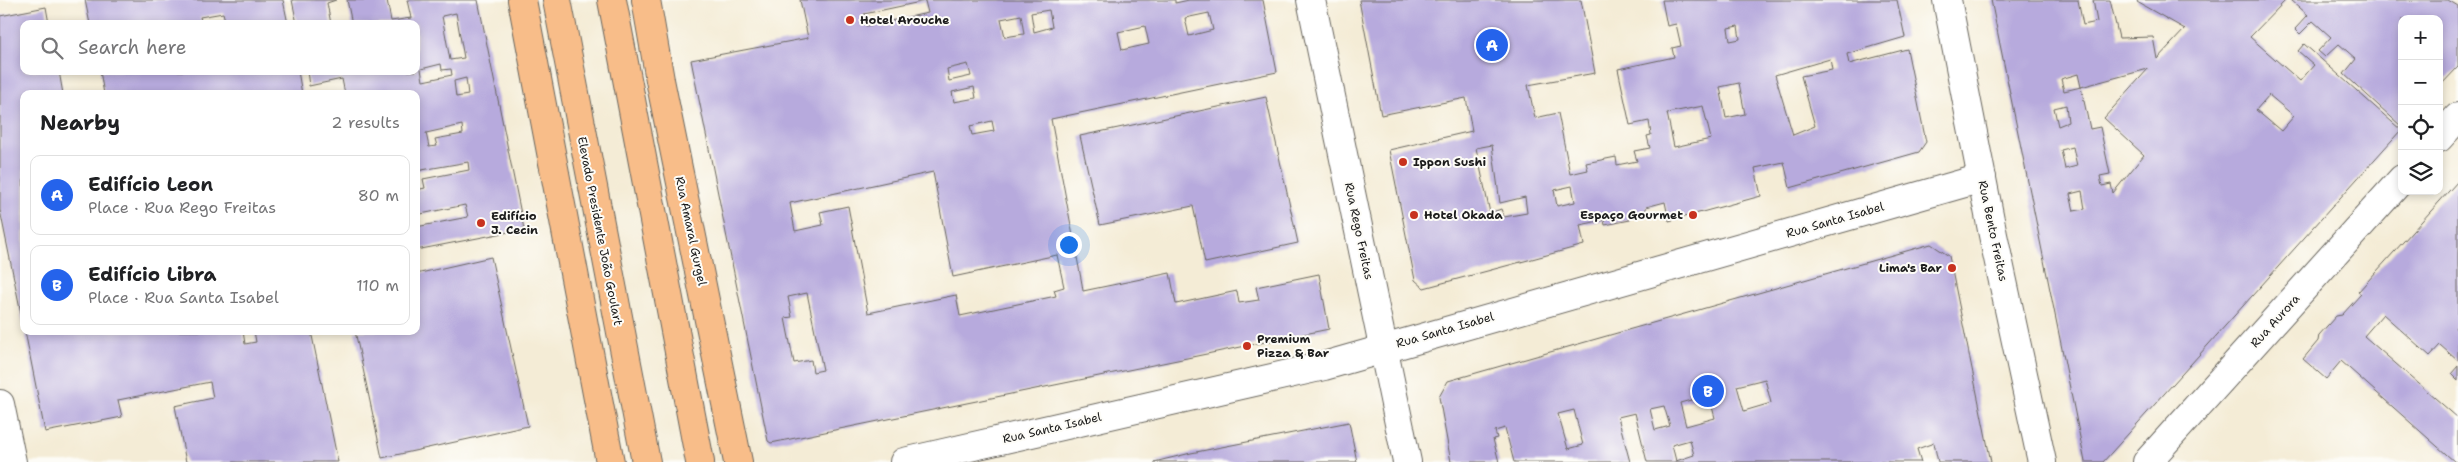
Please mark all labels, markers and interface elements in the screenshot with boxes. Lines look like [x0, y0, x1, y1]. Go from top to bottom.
place label: Hotel Arouche [860, 12, 949, 28]
marker: Hotel Arouche [844, 14, 856, 26]
map controls [2398, 15, 2443, 195]
button: + [2398, 15, 2443, 60]
search box [20, 20, 420, 75]
pin: A [1476, 26, 1508, 64]
icon: search [38, 34, 66, 62]
text: Search here [78, 35, 187, 60]
button: − [2398, 60, 2443, 105]
button: locate [2398, 105, 2443, 150]
text: Nearby [40, 109, 120, 137]
text: 2 results [331, 112, 400, 133]
street label: Elevado Presidente João Goulart [574, 135, 626, 327]
button: layers [2398, 150, 2443, 195]
place label: Ippon Sushi [1413, 154, 1486, 170]
marker: Ippon Sushi [1397, 156, 1409, 168]
text: Edifício Leon [88, 172, 213, 197]
street label: Rua Amaral Gurgel [672, 175, 710, 287]
street label: Rua Bento Freitas [1974, 179, 2012, 283]
street label: Rua Rego Freitas [1341, 181, 1377, 281]
text: A [51, 185, 63, 206]
text: 80 m [358, 185, 399, 206]
text: Place · Rua Rego Freitas [88, 197, 276, 218]
street label: Rua Santa Isabel [1784, 198, 1886, 242]
place label: Hotel Okada [1424, 207, 1503, 223]
place label: Espaço Gourmet [1580, 207, 1683, 223]
place label: Edifício J. Cecin [491, 208, 538, 238]
marker: Hotel Okada [1408, 209, 1420, 221]
marker: Espaço Gourmet [1687, 209, 1699, 221]
marker: Edifício J. Cecin [475, 217, 487, 229]
your location [1056, 232, 1082, 258]
place label: Lima's Bar [1879, 260, 1943, 276]
text: Edifício Libra [88, 262, 217, 287]
marker: Lima's Bar [1946, 262, 1958, 274]
text: B [52, 275, 62, 296]
text: 110 m [356, 275, 399, 296]
text: Place · Rua Santa Isabel [88, 287, 279, 308]
street label: Rua Aurora [2247, 291, 2304, 351]
street label: Rua Santa Isabel [1394, 308, 1496, 352]
place label: Premium Pizza & Bar [1257, 331, 1330, 361]
marker: Premium Pizza & Bar [1241, 340, 1253, 352]
pin: B [1692, 372, 1724, 410]
street label: Rua Santa Isabel [1001, 409, 1103, 447]

